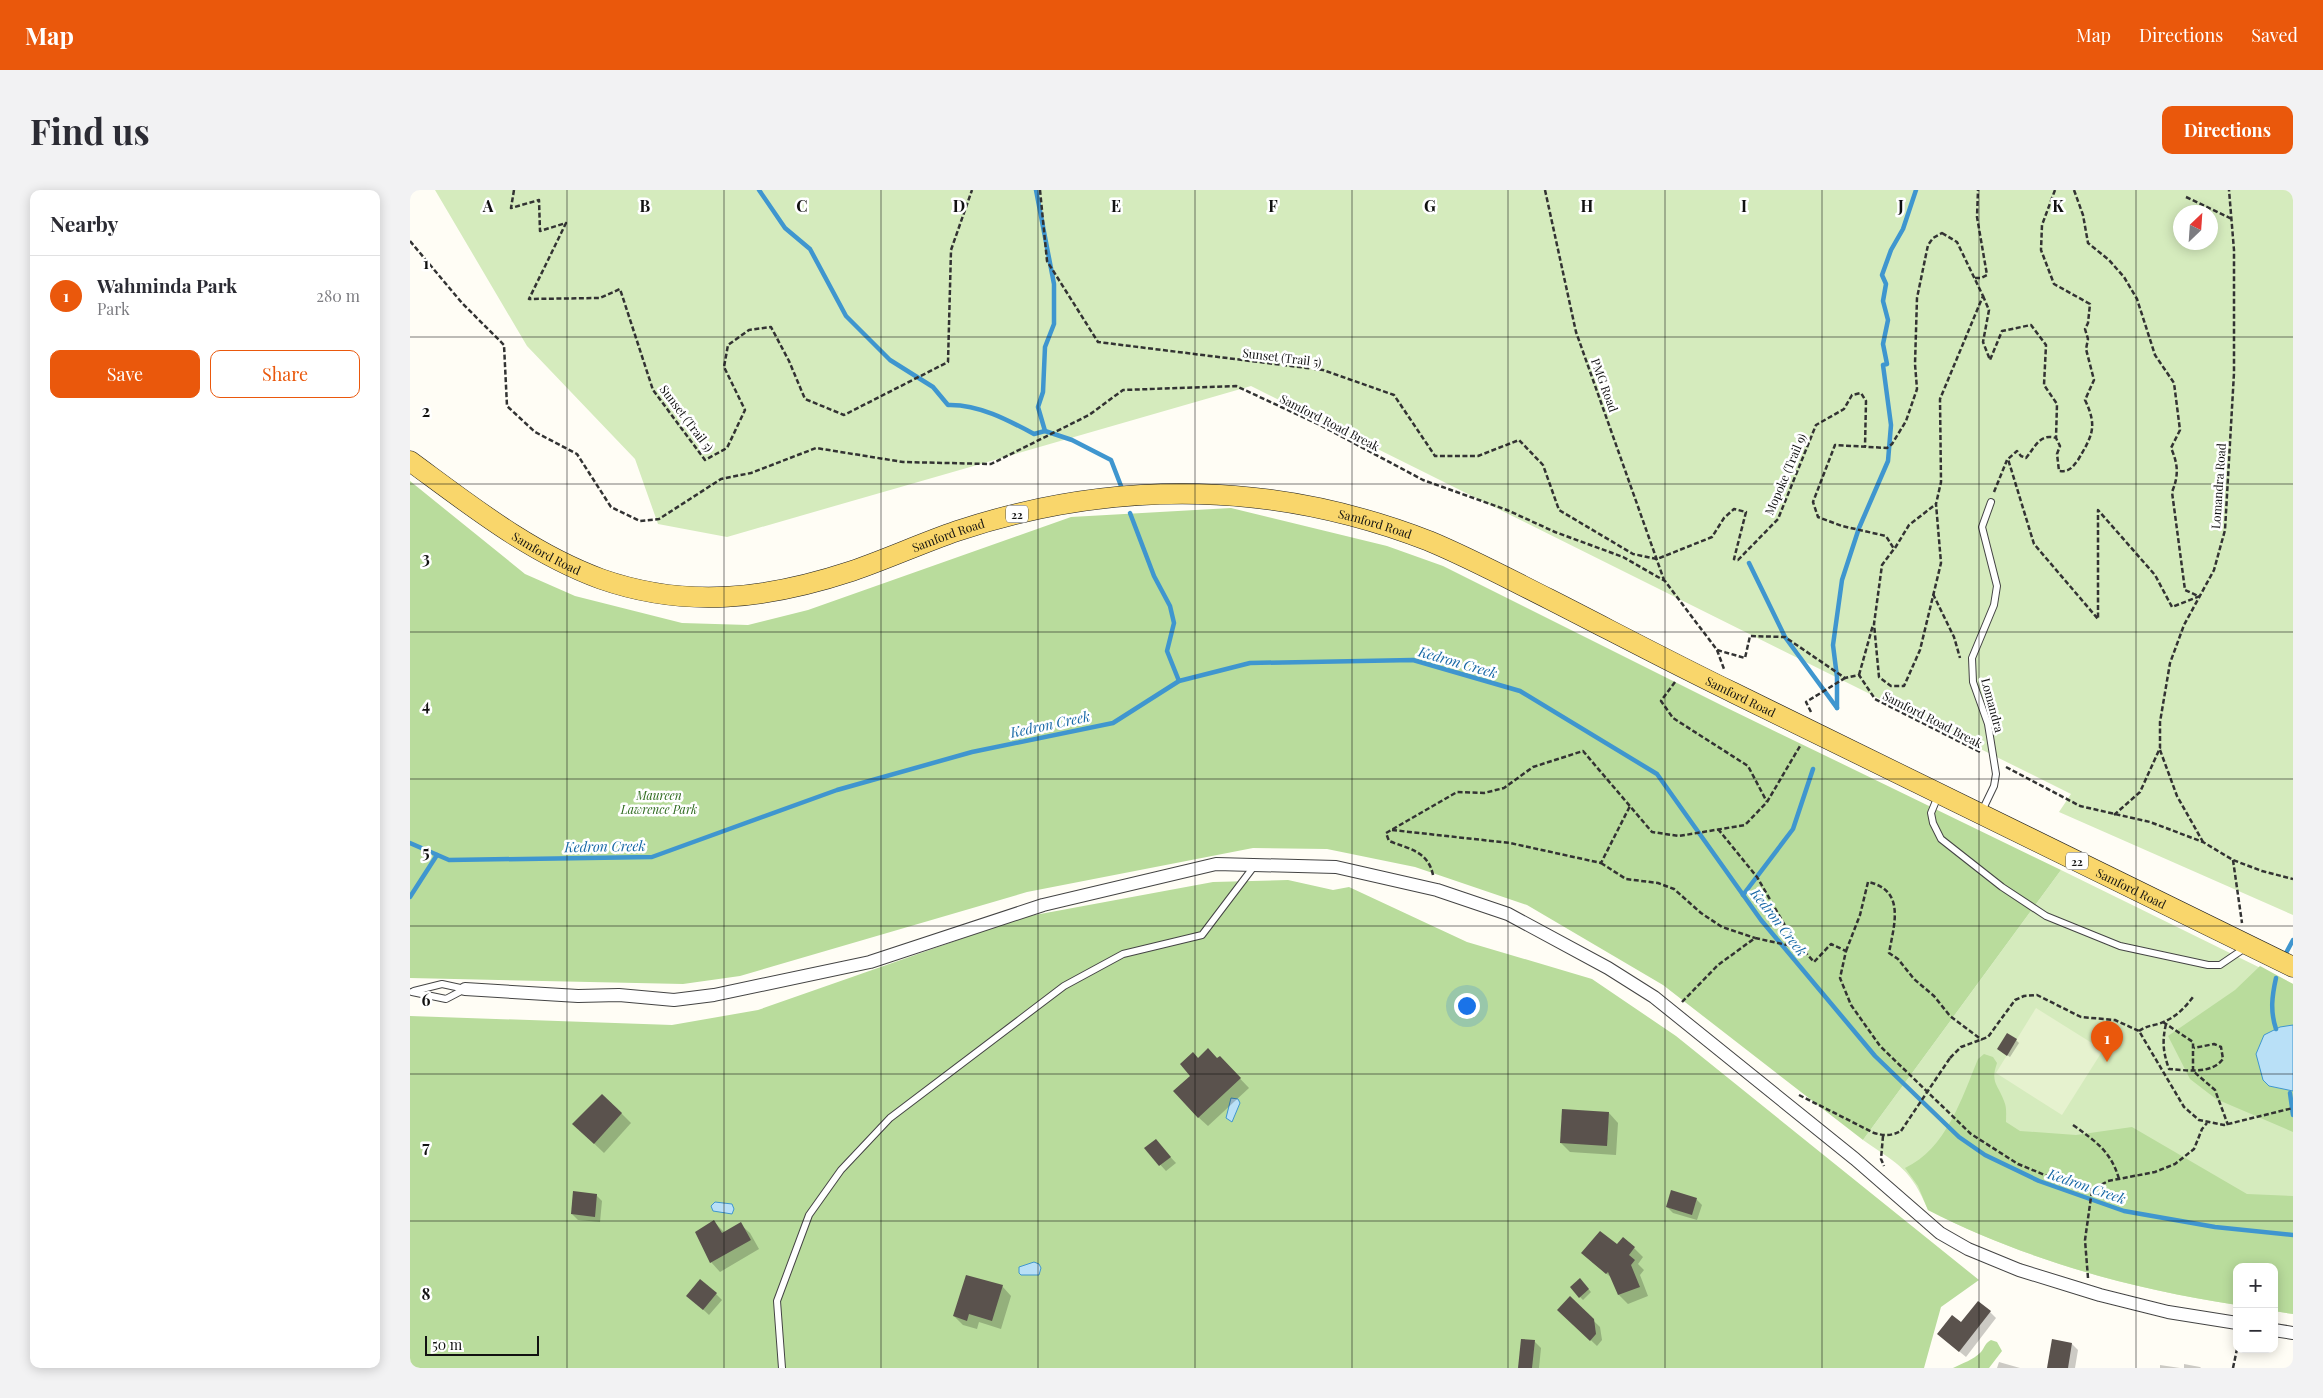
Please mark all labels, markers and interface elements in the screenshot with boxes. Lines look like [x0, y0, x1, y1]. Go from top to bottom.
text: Map [25, 19, 74, 51]
text: Map [2076, 23, 2111, 47]
text: Directions [2139, 23, 2223, 47]
text: Saved [2251, 23, 2298, 47]
button: Directions [2162, 106, 2293, 154]
text: Find us [30, 107, 150, 154]
text: A [482, 195, 494, 216]
text: B [640, 195, 651, 216]
text: C [796, 195, 808, 216]
text: D [953, 195, 965, 216]
text: E [1111, 195, 1121, 216]
text: F [1268, 195, 1278, 216]
text: G [1424, 195, 1436, 216]
text: H [1581, 195, 1594, 216]
text: I [1741, 195, 1747, 216]
text: J [1897, 195, 1904, 216]
text: K [2052, 195, 2064, 216]
north arrow [2173, 205, 2218, 250]
text: Nearby [50, 209, 119, 237]
text: 1 [423, 252, 429, 273]
text: Wahminda Park [97, 272, 237, 298]
text: 1 [63, 285, 69, 306]
text: 280 m [316, 285, 360, 306]
text: Park [97, 298, 130, 319]
street label: Sunset (Trail 5) [1242, 344, 1322, 370]
button: Save [50, 350, 200, 398]
button: Share [210, 350, 360, 398]
street label: PMG Road [1588, 356, 1622, 414]
street label: Sunset (Trail 5) [657, 381, 717, 455]
street label: Samford Road Break [1277, 390, 1383, 454]
text: 2 [422, 400, 430, 421]
street label: Mopoke (Trail 9) [1761, 431, 1809, 517]
street label: Lomandra Road [2207, 443, 2229, 529]
street label: Samford Road [1337, 505, 1414, 542]
road number: 22 [1006, 506, 1028, 522]
street label: Samford Road [909, 515, 986, 555]
street label: Samford Road [509, 528, 584, 578]
text: 3 [422, 547, 430, 568]
water label: Kedron Creek [1415, 641, 1500, 682]
street label: Samford Road [1703, 672, 1778, 720]
street label: Lomandra [1978, 676, 2008, 734]
street label: Samford Road Break [1880, 687, 1986, 751]
text: 4 [422, 694, 430, 715]
water label: Kedron Creek [1007, 706, 1092, 742]
park label: Maureen Lawrence Park [620, 787, 697, 817]
water label: Kedron Creek [563, 836, 646, 856]
text: 5 [422, 841, 430, 862]
road number: 22 [2066, 852, 2088, 869]
street label: Samford Road [2094, 864, 2169, 912]
water label: Kedron Creek [1746, 883, 1811, 960]
text: 6 [422, 989, 431, 1010]
your location [1454, 993, 1480, 1019]
pin: 1 [2091, 1021, 2123, 1062]
text: 7 [422, 1136, 430, 1157]
water label: Kedron Creek [2045, 1163, 2128, 1208]
map controls [2233, 1263, 2278, 1353]
button: + [2233, 1263, 2278, 1308]
text: 8 [422, 1283, 431, 1304]
button: − [2233, 1308, 2278, 1353]
scale bar [425, 1333, 539, 1356]
text: 50 m [432, 1335, 462, 1354]

